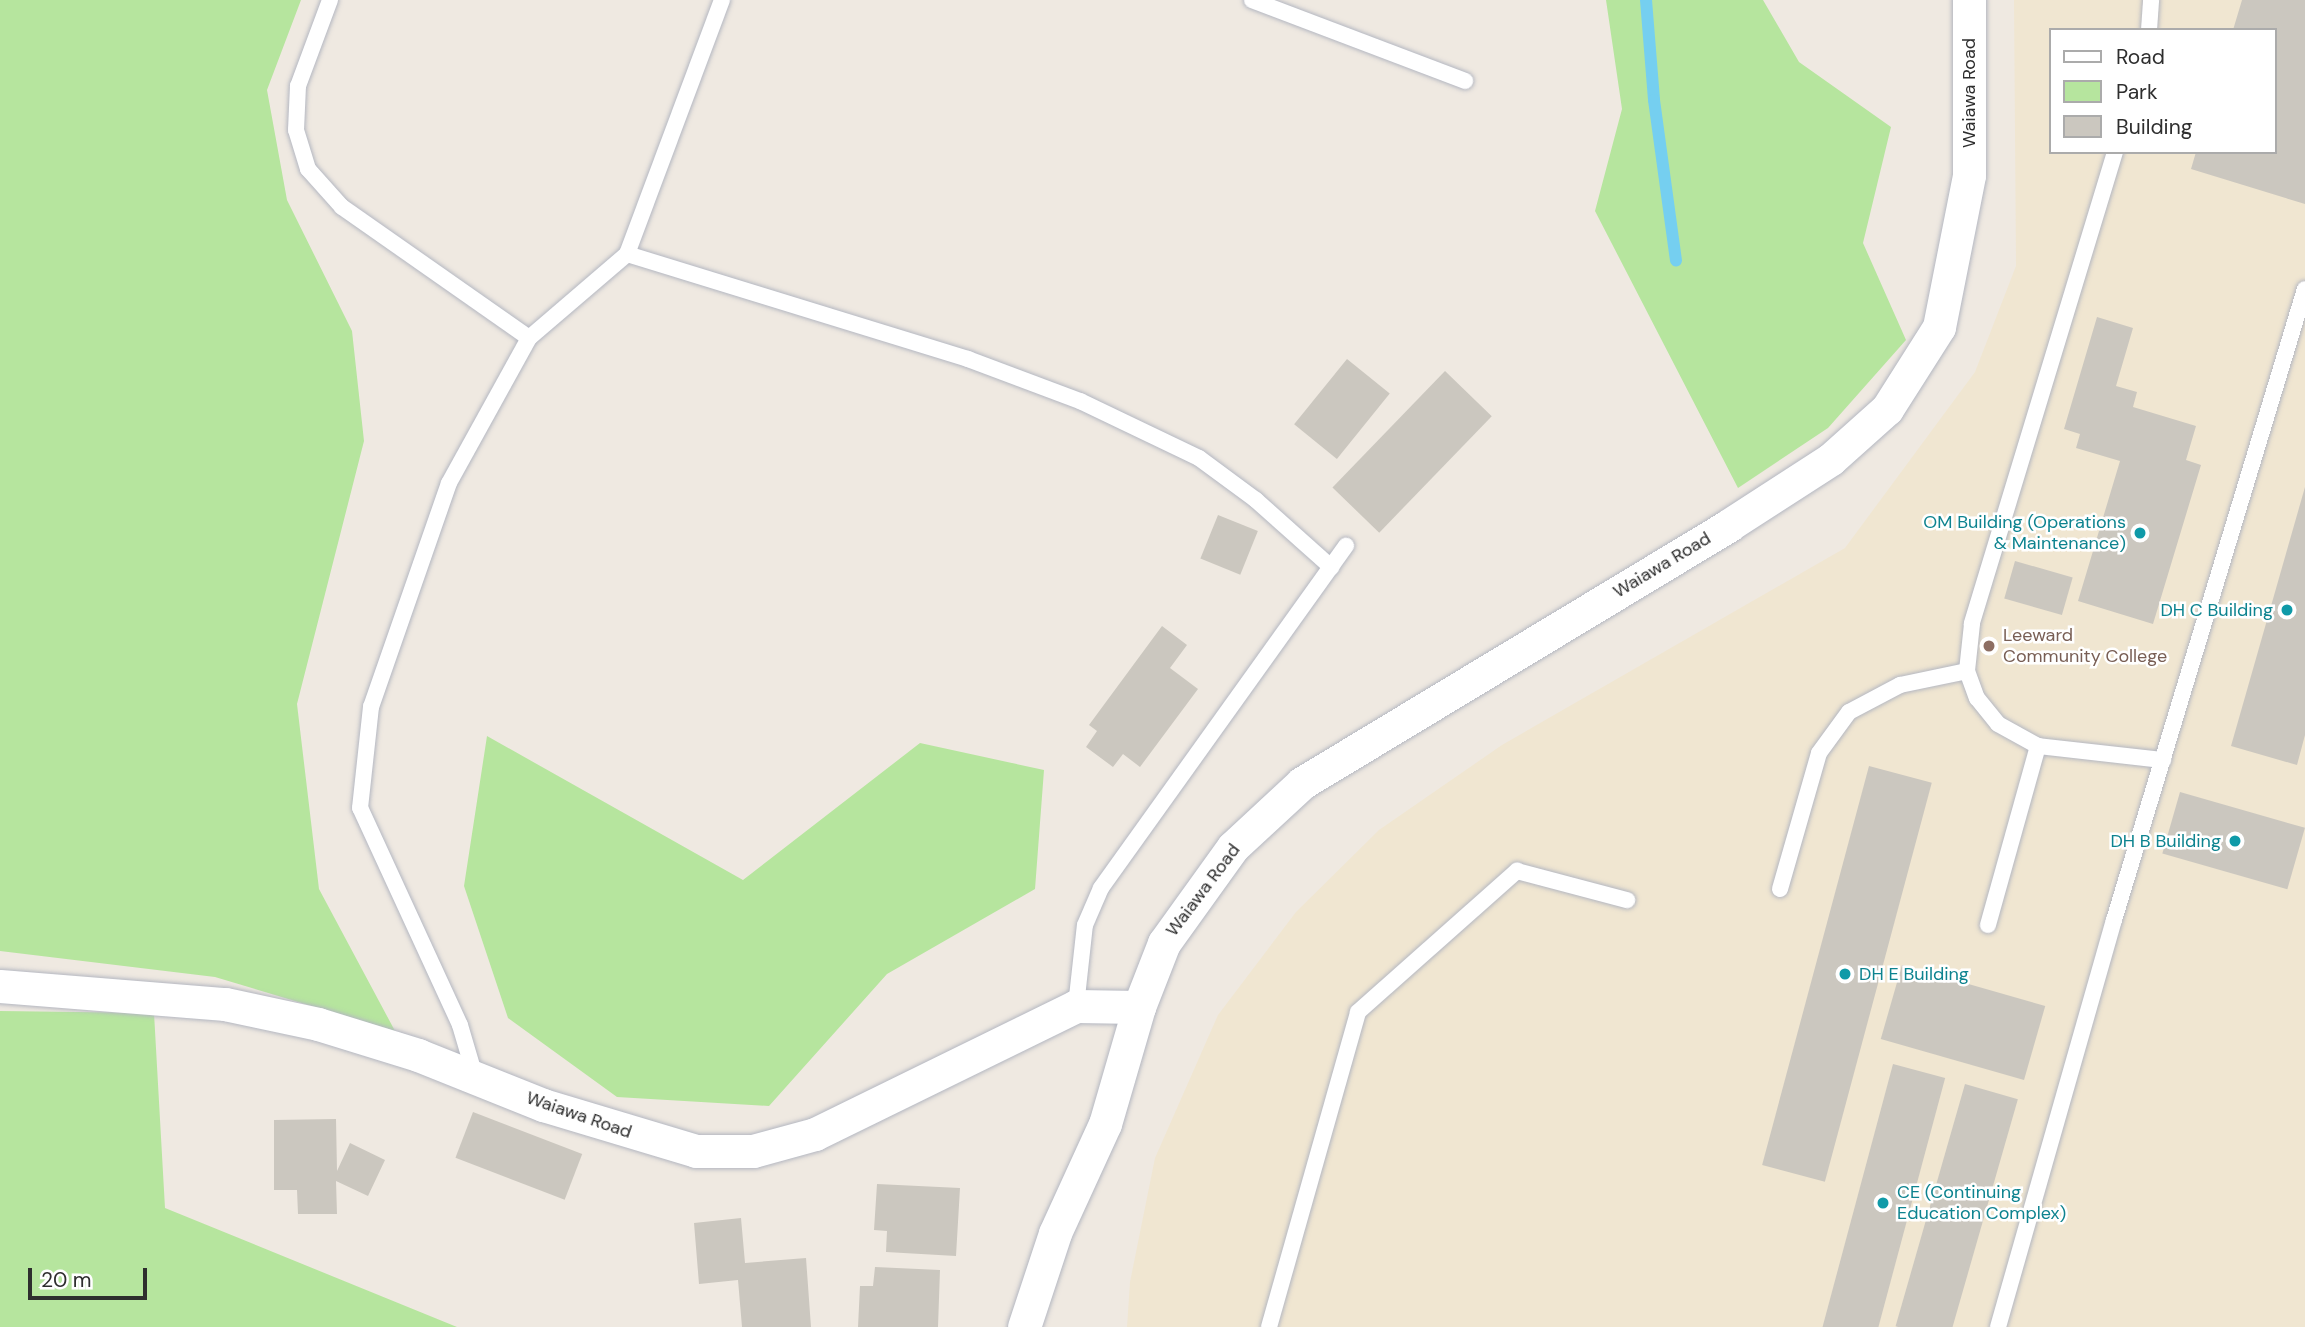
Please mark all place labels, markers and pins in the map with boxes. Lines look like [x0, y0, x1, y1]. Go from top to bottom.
place label: OM Building (Operations & Maintenance) [1923, 512, 2126, 554]
marker: OM Building (Operations & Maintenance) [2132, 525, 2148, 541]
place label: DH C Building [2160, 599, 2273, 621]
marker: DH C Building [2279, 602, 2295, 618]
place label: Leeward Community College [2003, 625, 2167, 668]
marker: Leeward Community College [1981, 638, 1997, 654]
place label: DH B Building [2110, 830, 2221, 852]
marker: DH B Building [2227, 833, 2243, 849]
place label: DH E Building [1859, 963, 1969, 985]
marker: DH E Building [1837, 966, 1853, 982]
place label: CE (Continuing Education Complex) [1897, 1182, 2066, 1224]
marker: CE (Continuing Education Complex) [1875, 1195, 1891, 1211]

